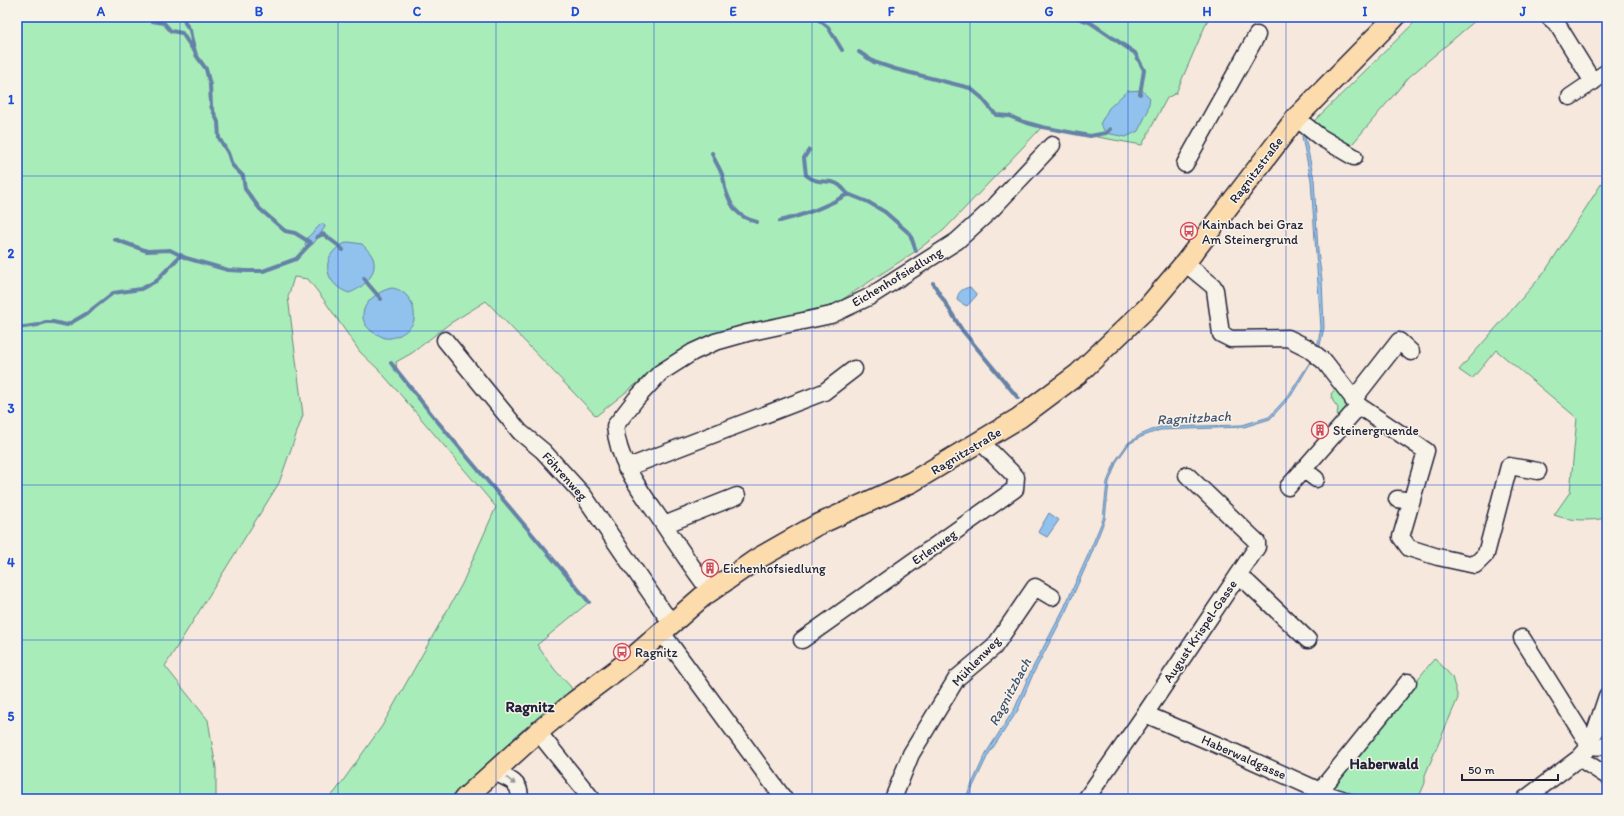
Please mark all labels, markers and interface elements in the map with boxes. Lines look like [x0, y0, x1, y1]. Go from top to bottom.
text: A [96, 4, 106, 19]
text: B [255, 4, 264, 19]
text: C [413, 4, 422, 19]
text: D [571, 4, 580, 19]
text: E [729, 4, 737, 19]
text: F [888, 4, 895, 19]
text: G [1045, 4, 1054, 19]
text: H [1203, 4, 1212, 19]
text: I [1363, 4, 1368, 19]
text: J [1519, 4, 1527, 19]
text: 1 [8, 92, 14, 107]
street label: Ragnitzstraße [1226, 134, 1286, 206]
place label: Kainbach bei Graz Am Steinergrund [1202, 217, 1303, 247]
bus stop icon: Kainbach bei Graz Am Steinergrund [1179, 221, 1199, 241]
street label: Eichenhofsiedlung [849, 244, 945, 310]
text: 2 [8, 246, 15, 261]
text: 3 [7, 401, 15, 416]
water label: Ragnitzbach [1156, 408, 1232, 428]
building icon: Steinergruende [1310, 420, 1330, 440]
place label: Steinergruende [1333, 423, 1419, 438]
street label: Ragnitzstraße [928, 424, 1004, 478]
street label: Föhrenweg [539, 449, 591, 504]
street label: Erlenweg [909, 526, 960, 568]
text: 4 [7, 555, 15, 570]
building icon: Eichenhofsiedlung [700, 558, 720, 578]
place label: Eichenhofsiedlung [723, 561, 826, 576]
street label: August Krispel-Gasse [1160, 577, 1240, 685]
street label: Mühlenweg [949, 633, 1004, 689]
bus stop icon: Ragnitz [612, 642, 632, 662]
place label: Ragnitz [635, 645, 677, 660]
water label: Ragnitzbach [985, 655, 1035, 729]
district label: Ragnitz [505, 698, 556, 717]
text: 5 [8, 709, 15, 724]
street label: Haberwaldgasse [1199, 732, 1289, 782]
district label: Haberwald [1349, 755, 1419, 773]
scale bar [1462, 756, 1558, 782]
text: 50 m [1468, 763, 1494, 777]
one-way arrow [506, 777, 517, 785]

